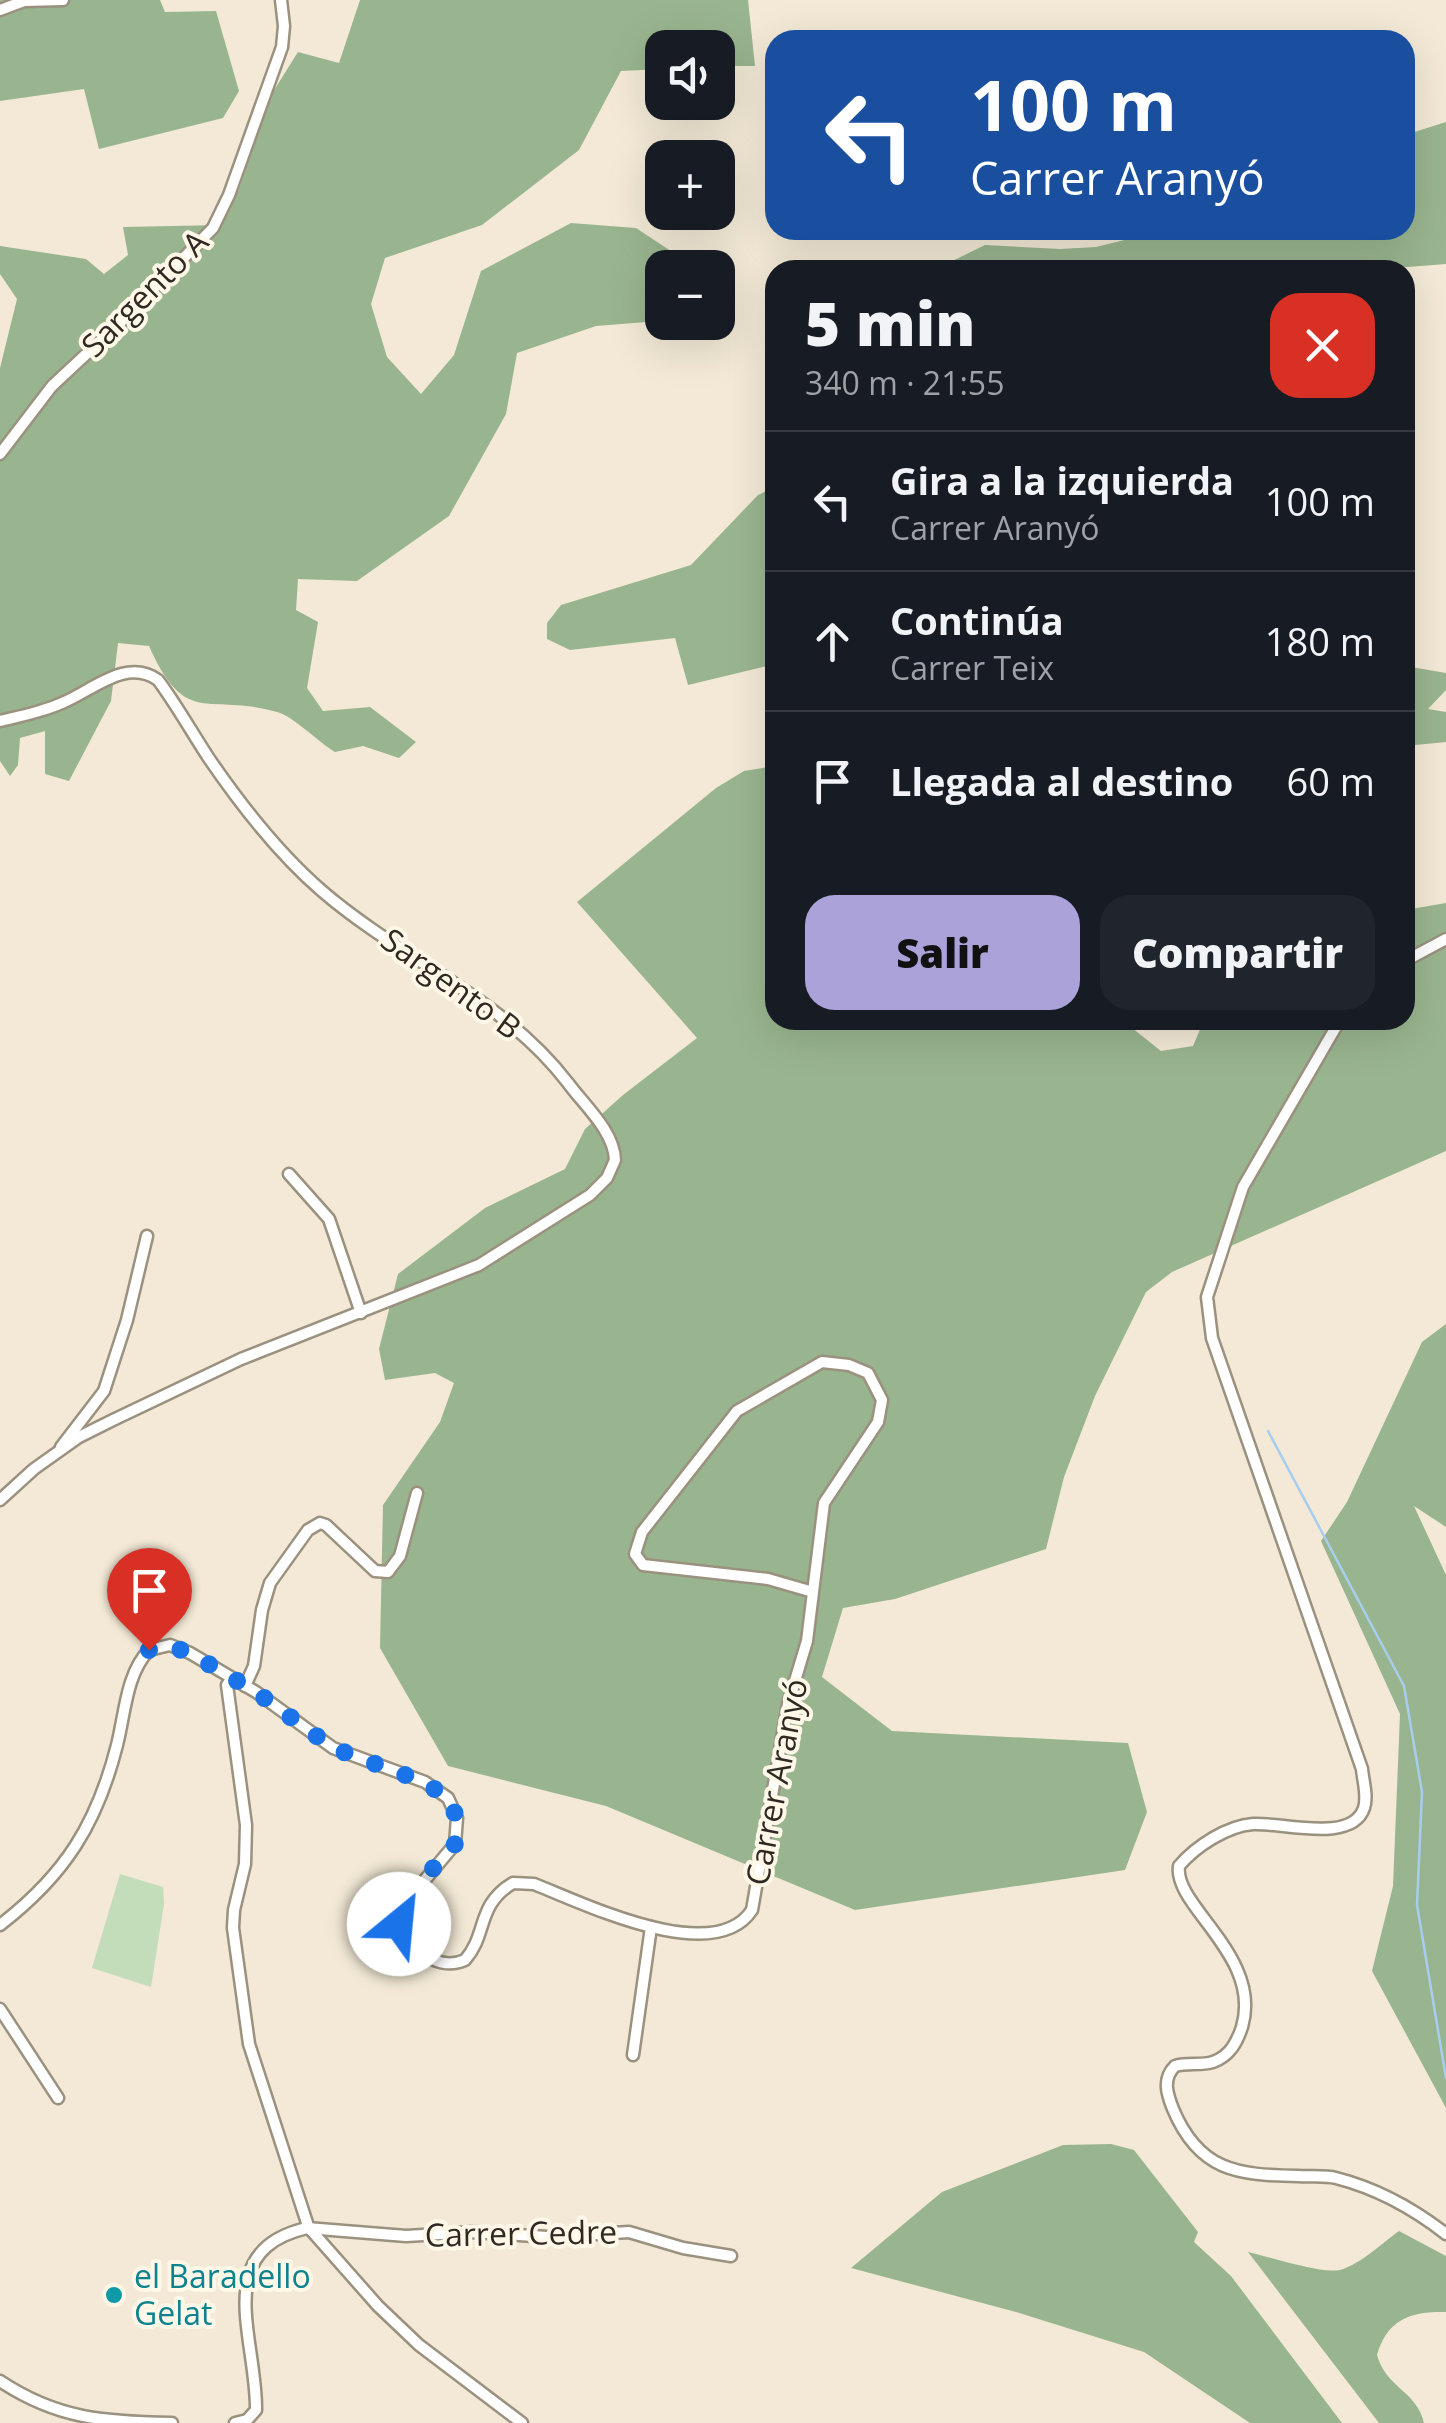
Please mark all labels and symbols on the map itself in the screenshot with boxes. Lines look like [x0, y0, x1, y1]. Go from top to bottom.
street label: Sargento A [71, 220, 217, 366]
street label: Sargento B [373, 917, 530, 1048]
pin [107, 1548, 192, 1651]
street label: Carrer Aranyó [734, 1675, 817, 1889]
position arrow [347, 1872, 451, 1976]
street label: Carrer Cedre [425, 2209, 617, 2256]
place label: el Baradello Gelat [134, 2254, 311, 2334]
marker: el Baradello Gelat [103, 2284, 125, 2306]

